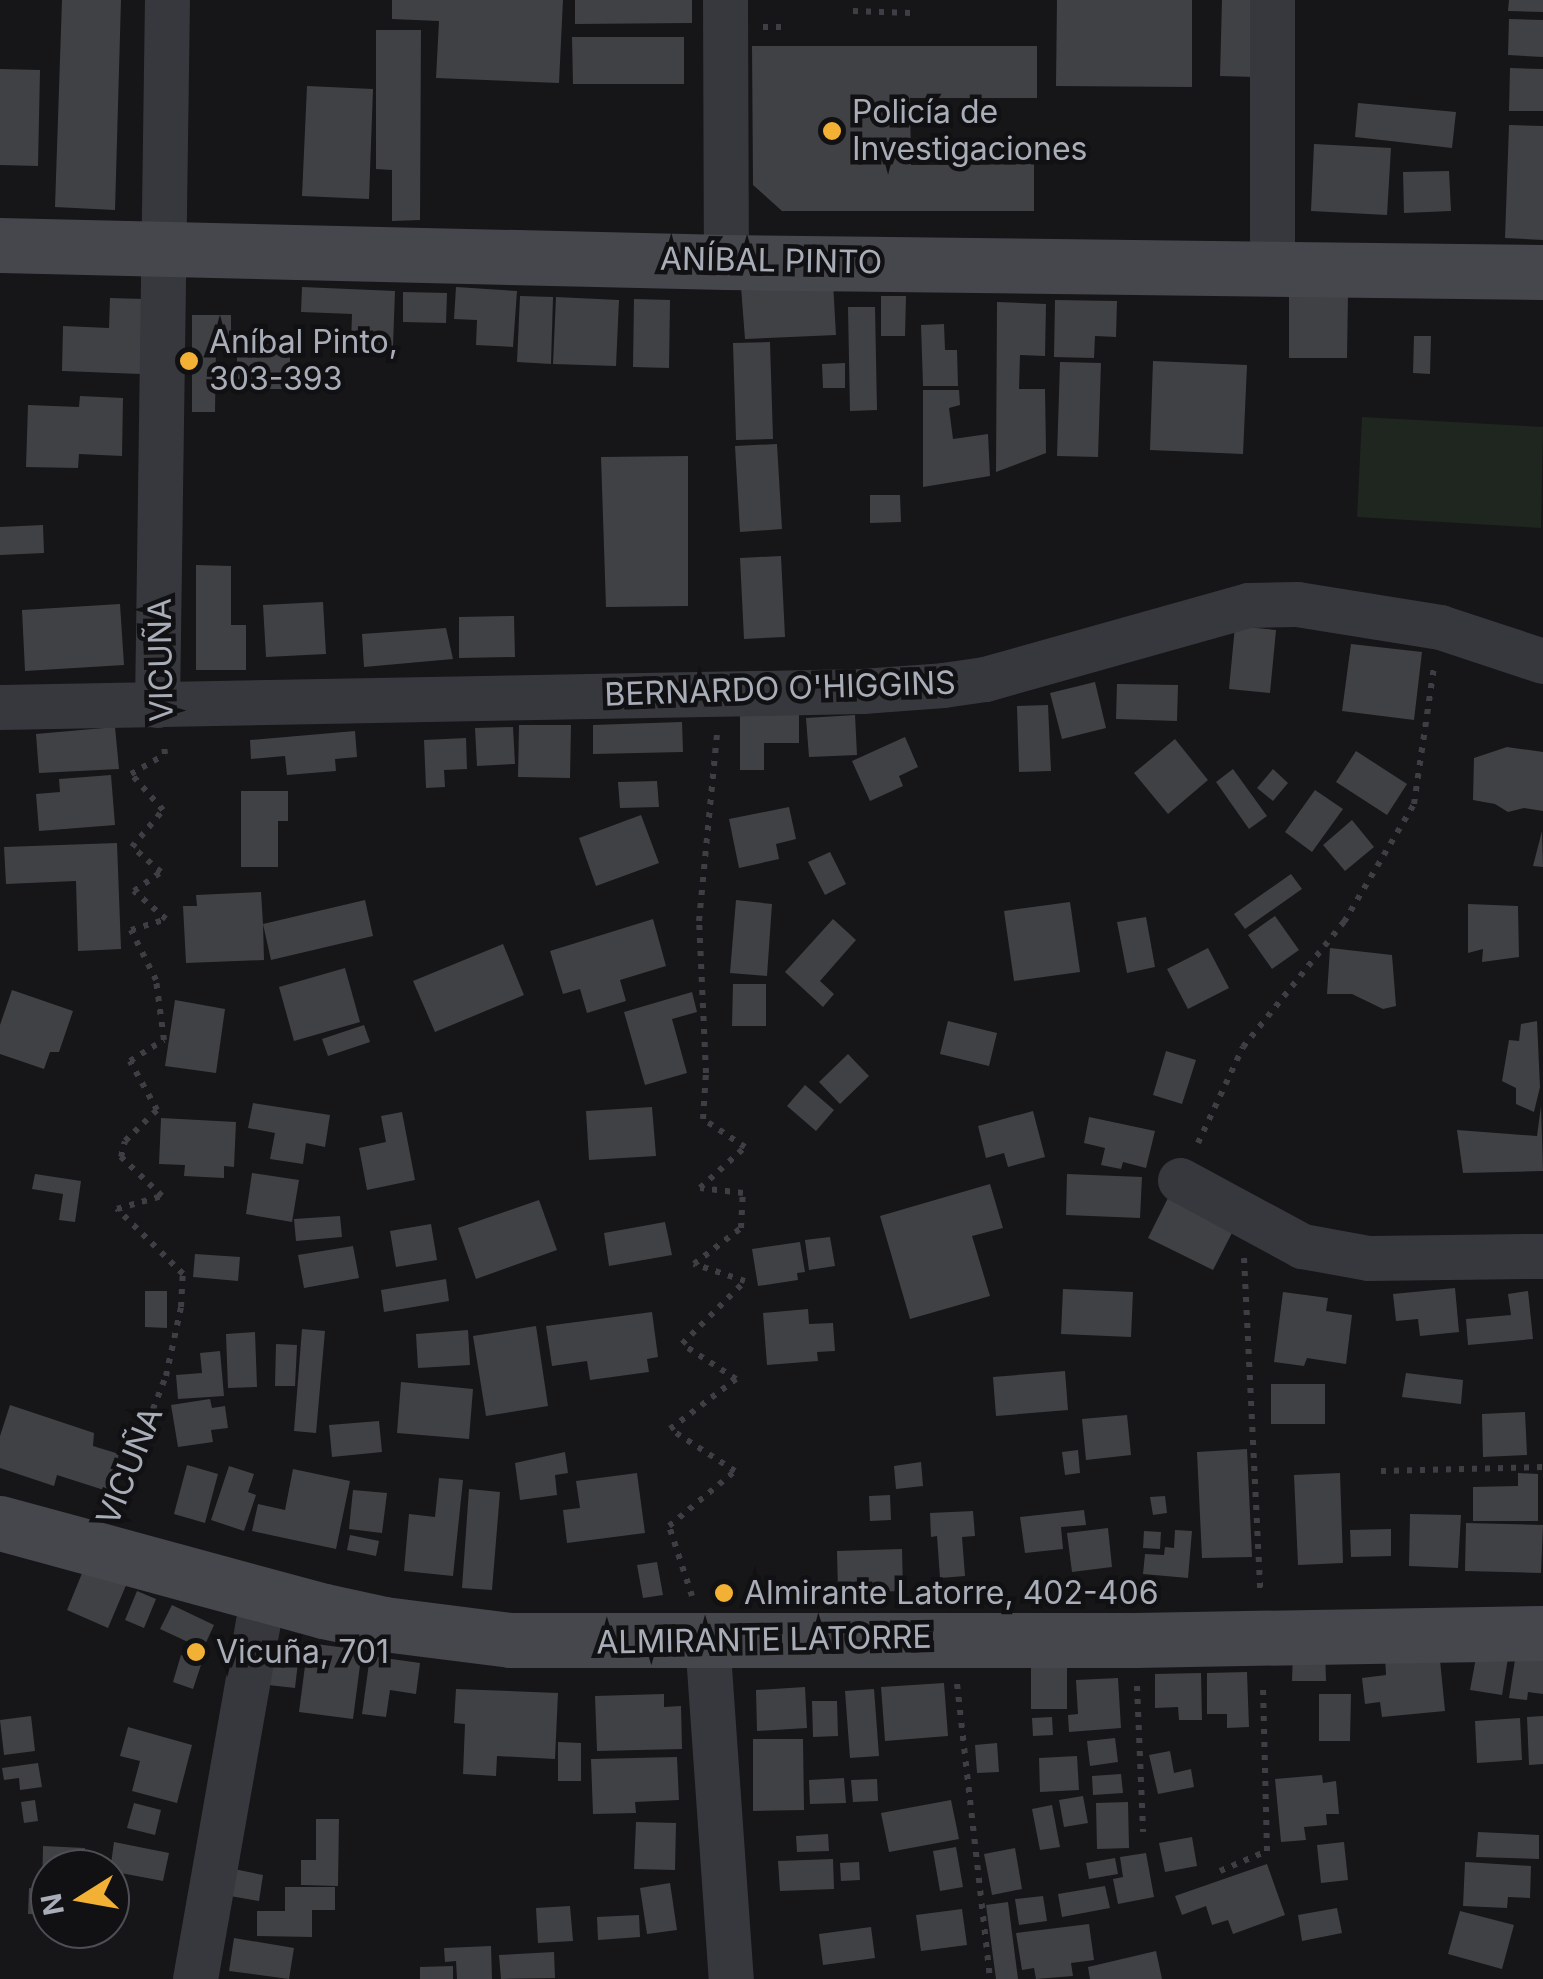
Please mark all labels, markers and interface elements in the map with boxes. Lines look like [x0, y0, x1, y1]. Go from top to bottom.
place label: Policía de Investigaciones [852, 94, 1087, 169]
marker: Policía de Investigaciones [821, 120, 843, 142]
street label: ANÍBAL PINTO [660, 240, 882, 282]
place label: Aníbal Pinto, 303-393 [209, 324, 398, 399]
marker: Aníbal Pinto, 303-393 [178, 350, 200, 372]
street label: VICUÑA [141, 598, 181, 722]
street label: BERNARDO O'HIGGINS [604, 664, 956, 714]
street label: VICUÑA [89, 1401, 171, 1531]
place label: Almirante Latorre, 402-406 [744, 1574, 1158, 1612]
marker: Almirante Latorre, 402-406 [713, 1582, 735, 1604]
street label: ALMIRANTE LATORRE [596, 1618, 932, 1662]
place label: Vicuña, 701 [216, 1633, 389, 1671]
marker: Vicuña, 701 [185, 1641, 207, 1663]
north arrow [30, 1849, 130, 1949]
text: N [34, 1891, 71, 1918]

